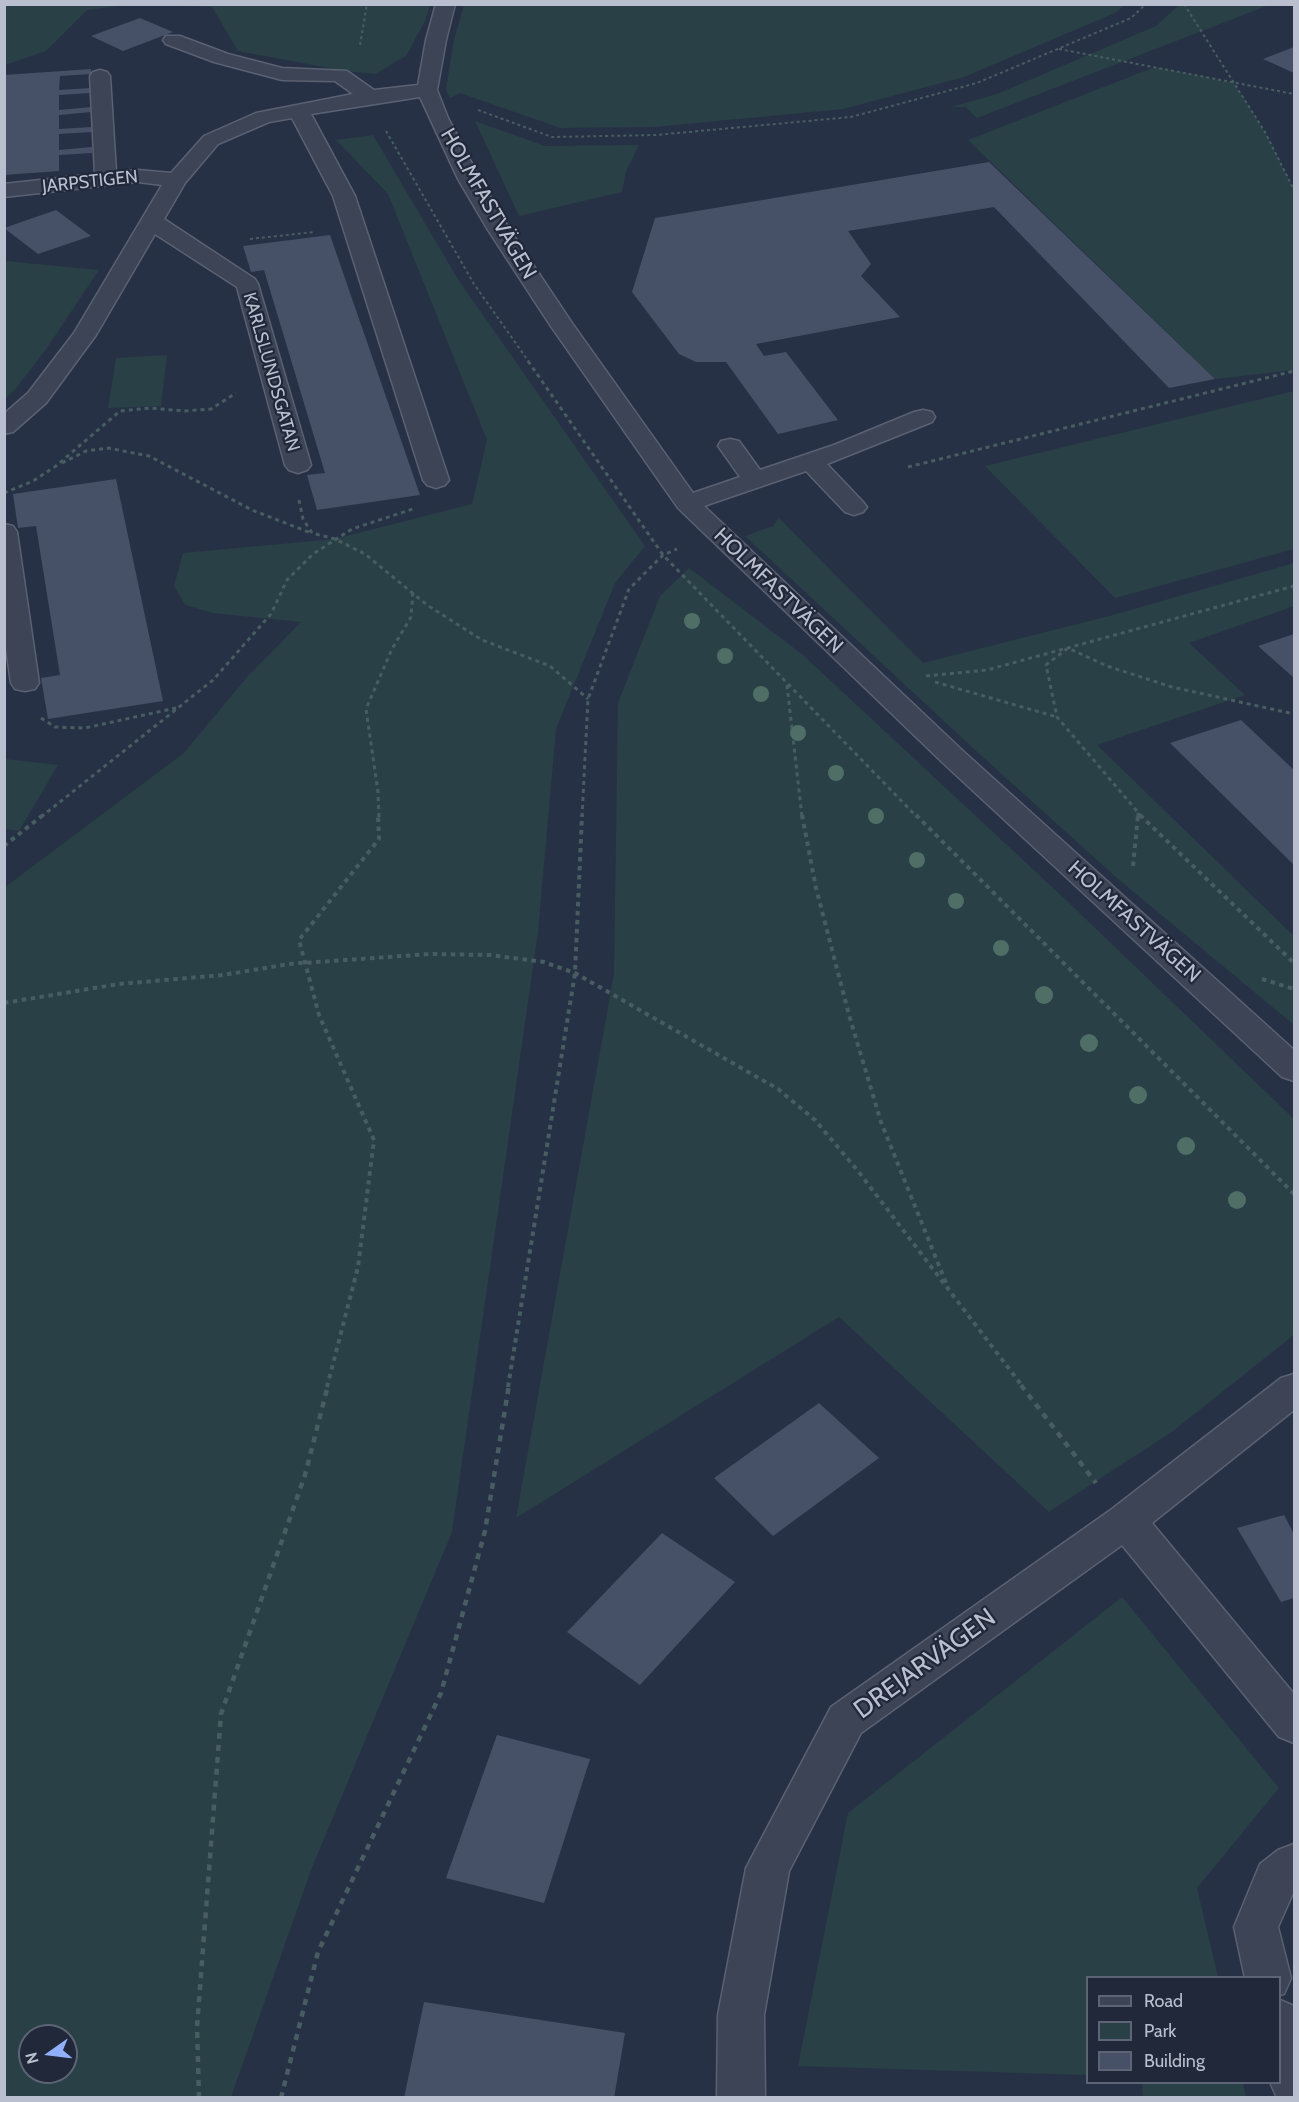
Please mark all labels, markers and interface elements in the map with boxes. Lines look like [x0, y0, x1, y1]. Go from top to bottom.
street label: HOLMFASTVÄGEN [435, 124, 541, 284]
street label: JARPSTIGEN [41, 166, 139, 198]
street label: KARLSLUNDSGATAN [238, 290, 304, 454]
street label: HOLMFASTVÄGEN [708, 523, 848, 659]
street label: HOLMFASTVÄGEN [1062, 856, 1206, 988]
street label: DREJARVÄGEN [848, 1602, 1002, 1726]
legend [1086, 1976, 1281, 2084]
text: Road [1144, 1990, 1183, 2012]
text: Park [1144, 2020, 1176, 2042]
north arrow [18, 2024, 78, 2084]
text: N [21, 2050, 43, 2066]
text: Building [1144, 2050, 1205, 2072]

